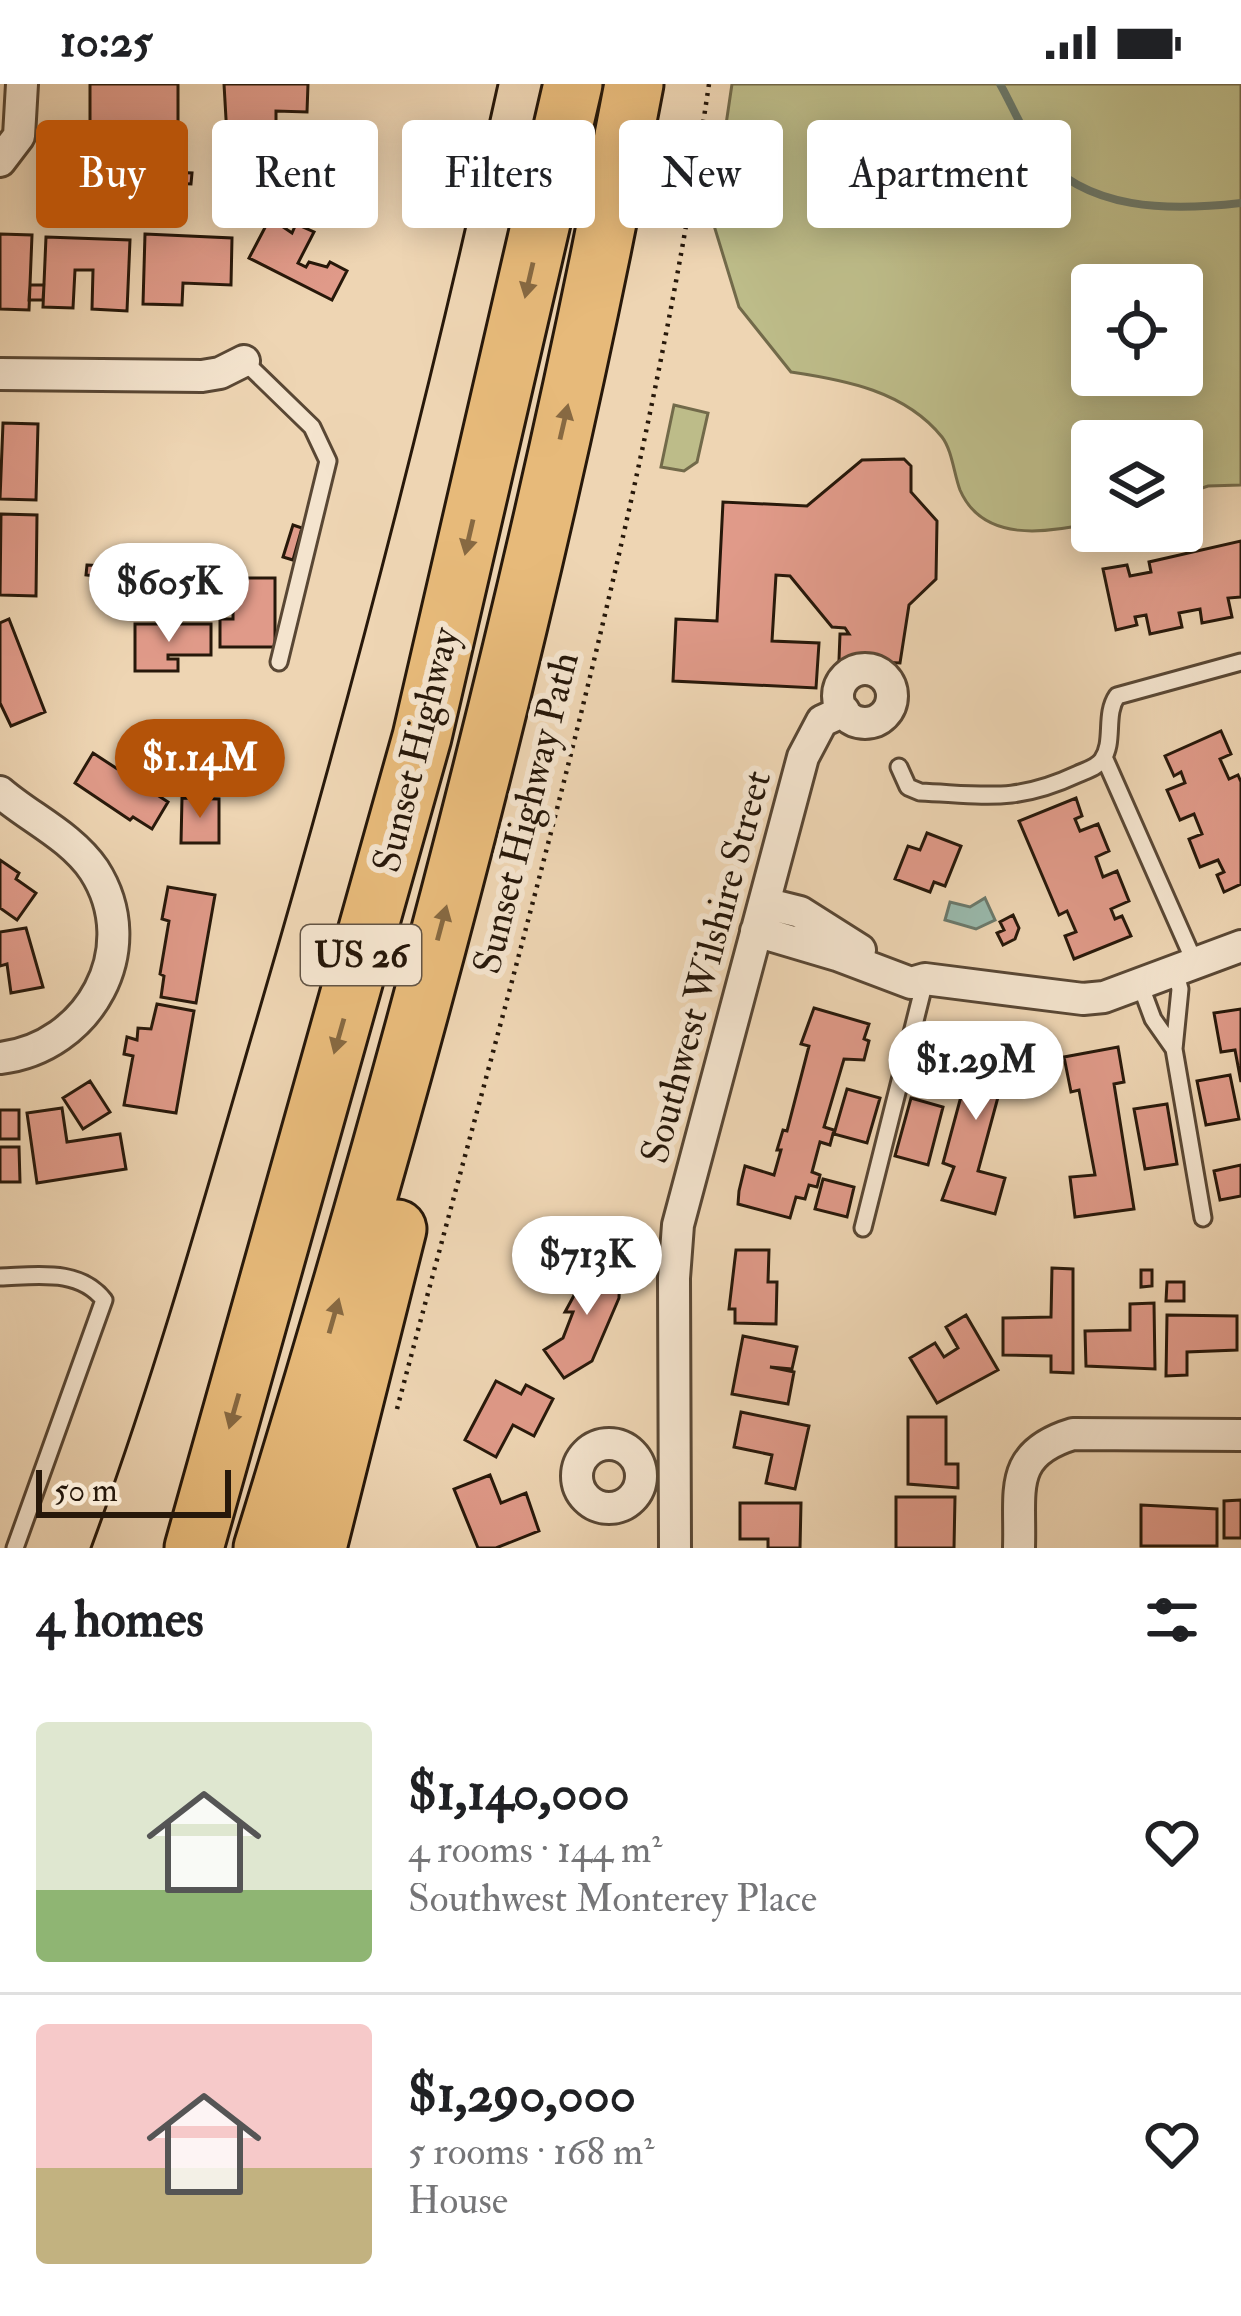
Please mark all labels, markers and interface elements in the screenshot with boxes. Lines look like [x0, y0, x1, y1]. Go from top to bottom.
text: 10:25 [60, 14, 152, 70]
chip: Buy [36, 120, 188, 228]
chip: Rent [212, 120, 378, 228]
chip: Filters [402, 120, 595, 228]
chip: New [619, 120, 783, 228]
chip: Apartment [807, 120, 1071, 228]
one-way arrow [518, 261, 537, 299]
map controls [1071, 264, 1203, 552]
button: locate [1071, 264, 1203, 396]
one-way arrow [556, 402, 575, 440]
button: layers [1071, 420, 1203, 552]
one-way arrow [459, 518, 478, 555]
pin: $605K [85, 543, 253, 645]
text: $605K [116, 557, 222, 606]
street label: Sunset Highway [362, 622, 470, 877]
street label: Sunset Highway Path [462, 647, 590, 979]
pin: $1.14M [102, 719, 298, 821]
text: $1.14M [142, 733, 258, 782]
street label: Southwest Wilshire Street [630, 765, 782, 1169]
one-way arrow [433, 904, 452, 941]
road number: US 26 [301, 925, 421, 985]
one-way arrow [328, 1018, 347, 1055]
pin: $1.29M [878, 1021, 1074, 1123]
text: $1.29M [915, 1035, 1037, 1084]
pin: $713K [503, 1216, 671, 1318]
text: $713K [539, 1230, 635, 1279]
one-way arrow [326, 1297, 345, 1334]
one-way arrow [224, 1394, 242, 1430]
scale bar [36, 1464, 231, 1517]
text: 50 m [54, 1470, 118, 1511]
icon: filters [1139, 1587, 1205, 1653]
text: 4 homes [36, 1588, 204, 1652]
text: $1,140,000 [408, 1761, 630, 1825]
icon: home [132, 1770, 276, 1914]
icon: heart [1139, 1809, 1205, 1875]
text: 4 rooms · 144 m² [408, 1825, 662, 1874]
text: Southwest Monterey Place [408, 1874, 817, 1923]
text: $1,290,000 [408, 2063, 636, 2127]
icon: home [132, 2072, 276, 2216]
icon: heart [1139, 2111, 1205, 2177]
text: 5 rooms · 168 m² [408, 2127, 654, 2176]
text: House [408, 2176, 508, 2225]

